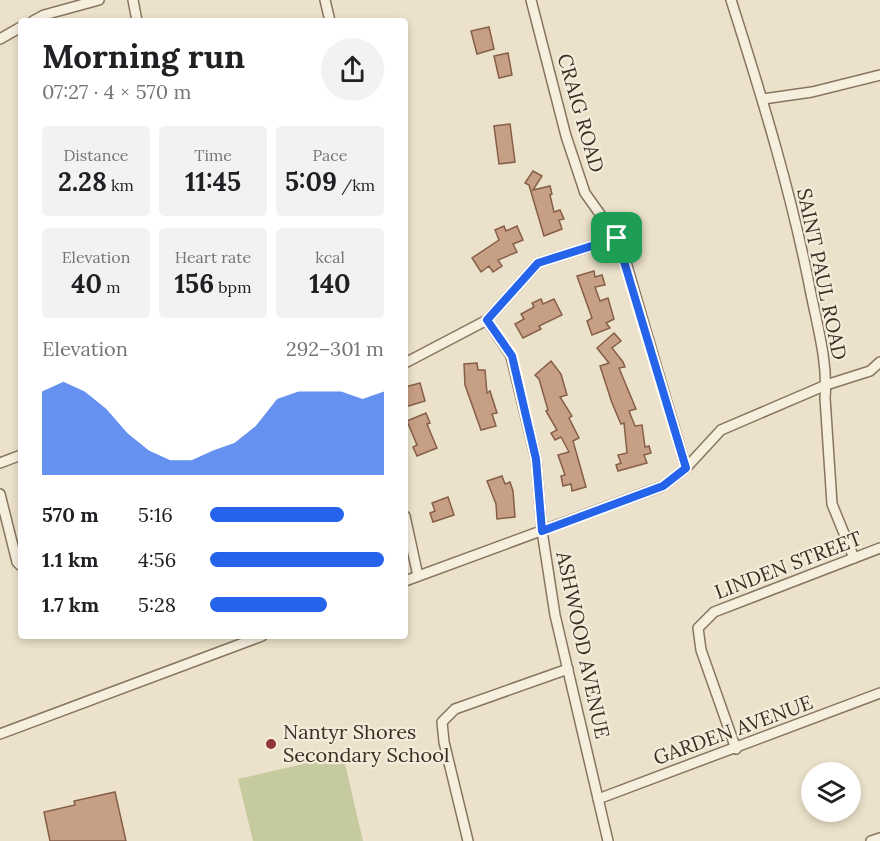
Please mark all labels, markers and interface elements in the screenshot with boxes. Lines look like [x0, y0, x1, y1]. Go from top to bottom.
text: Morning run [42, 35, 245, 77]
button: share [321, 38, 384, 101]
street label: CRAIG ROAD [553, 50, 610, 175]
text: 07:27 · 4 × 570 m [42, 79, 191, 104]
text: Distance [63, 145, 129, 165]
text: Time [194, 145, 232, 165]
text: Pace [313, 145, 347, 165]
text: 2.28 [58, 165, 107, 198]
text: 11:45 [185, 165, 241, 198]
text: 5:09 [285, 165, 337, 198]
text: km [107, 175, 134, 195]
text: /km [337, 175, 375, 195]
street label: SAINT PAUL ROAD [792, 186, 853, 362]
pin [591, 212, 642, 263]
icon: arrive [600, 221, 633, 254]
text: Elevation [62, 247, 130, 267]
text: Heart rate [175, 247, 251, 267]
text: kcal [315, 247, 345, 267]
text: 40 [71, 267, 102, 300]
text: 156 [175, 267, 214, 300]
text: 140 [309, 267, 351, 300]
text: m [102, 277, 121, 297]
text: bpm [214, 277, 251, 297]
text: Elevation [42, 336, 128, 361]
text: 292–301 m [286, 336, 384, 361]
text: 570 m [42, 502, 99, 527]
text: 5:16 [138, 502, 173, 527]
street label: LINDEN STREET [711, 525, 865, 604]
text: 1.1 km [42, 547, 98, 572]
text: 4:56 [138, 547, 176, 572]
street label: ASHWOOD AVENUE [551, 548, 616, 741]
text: 1.7 km [42, 592, 99, 617]
text: 5:28 [138, 592, 176, 617]
street label: GARDEN AVENUE [650, 689, 816, 770]
place label: Nantyr Shores Secondary School [283, 719, 449, 767]
marker: Nantyr Shores Secondary School [264, 737, 278, 751]
map controls [801, 762, 861, 822]
button: layers [801, 762, 861, 822]

